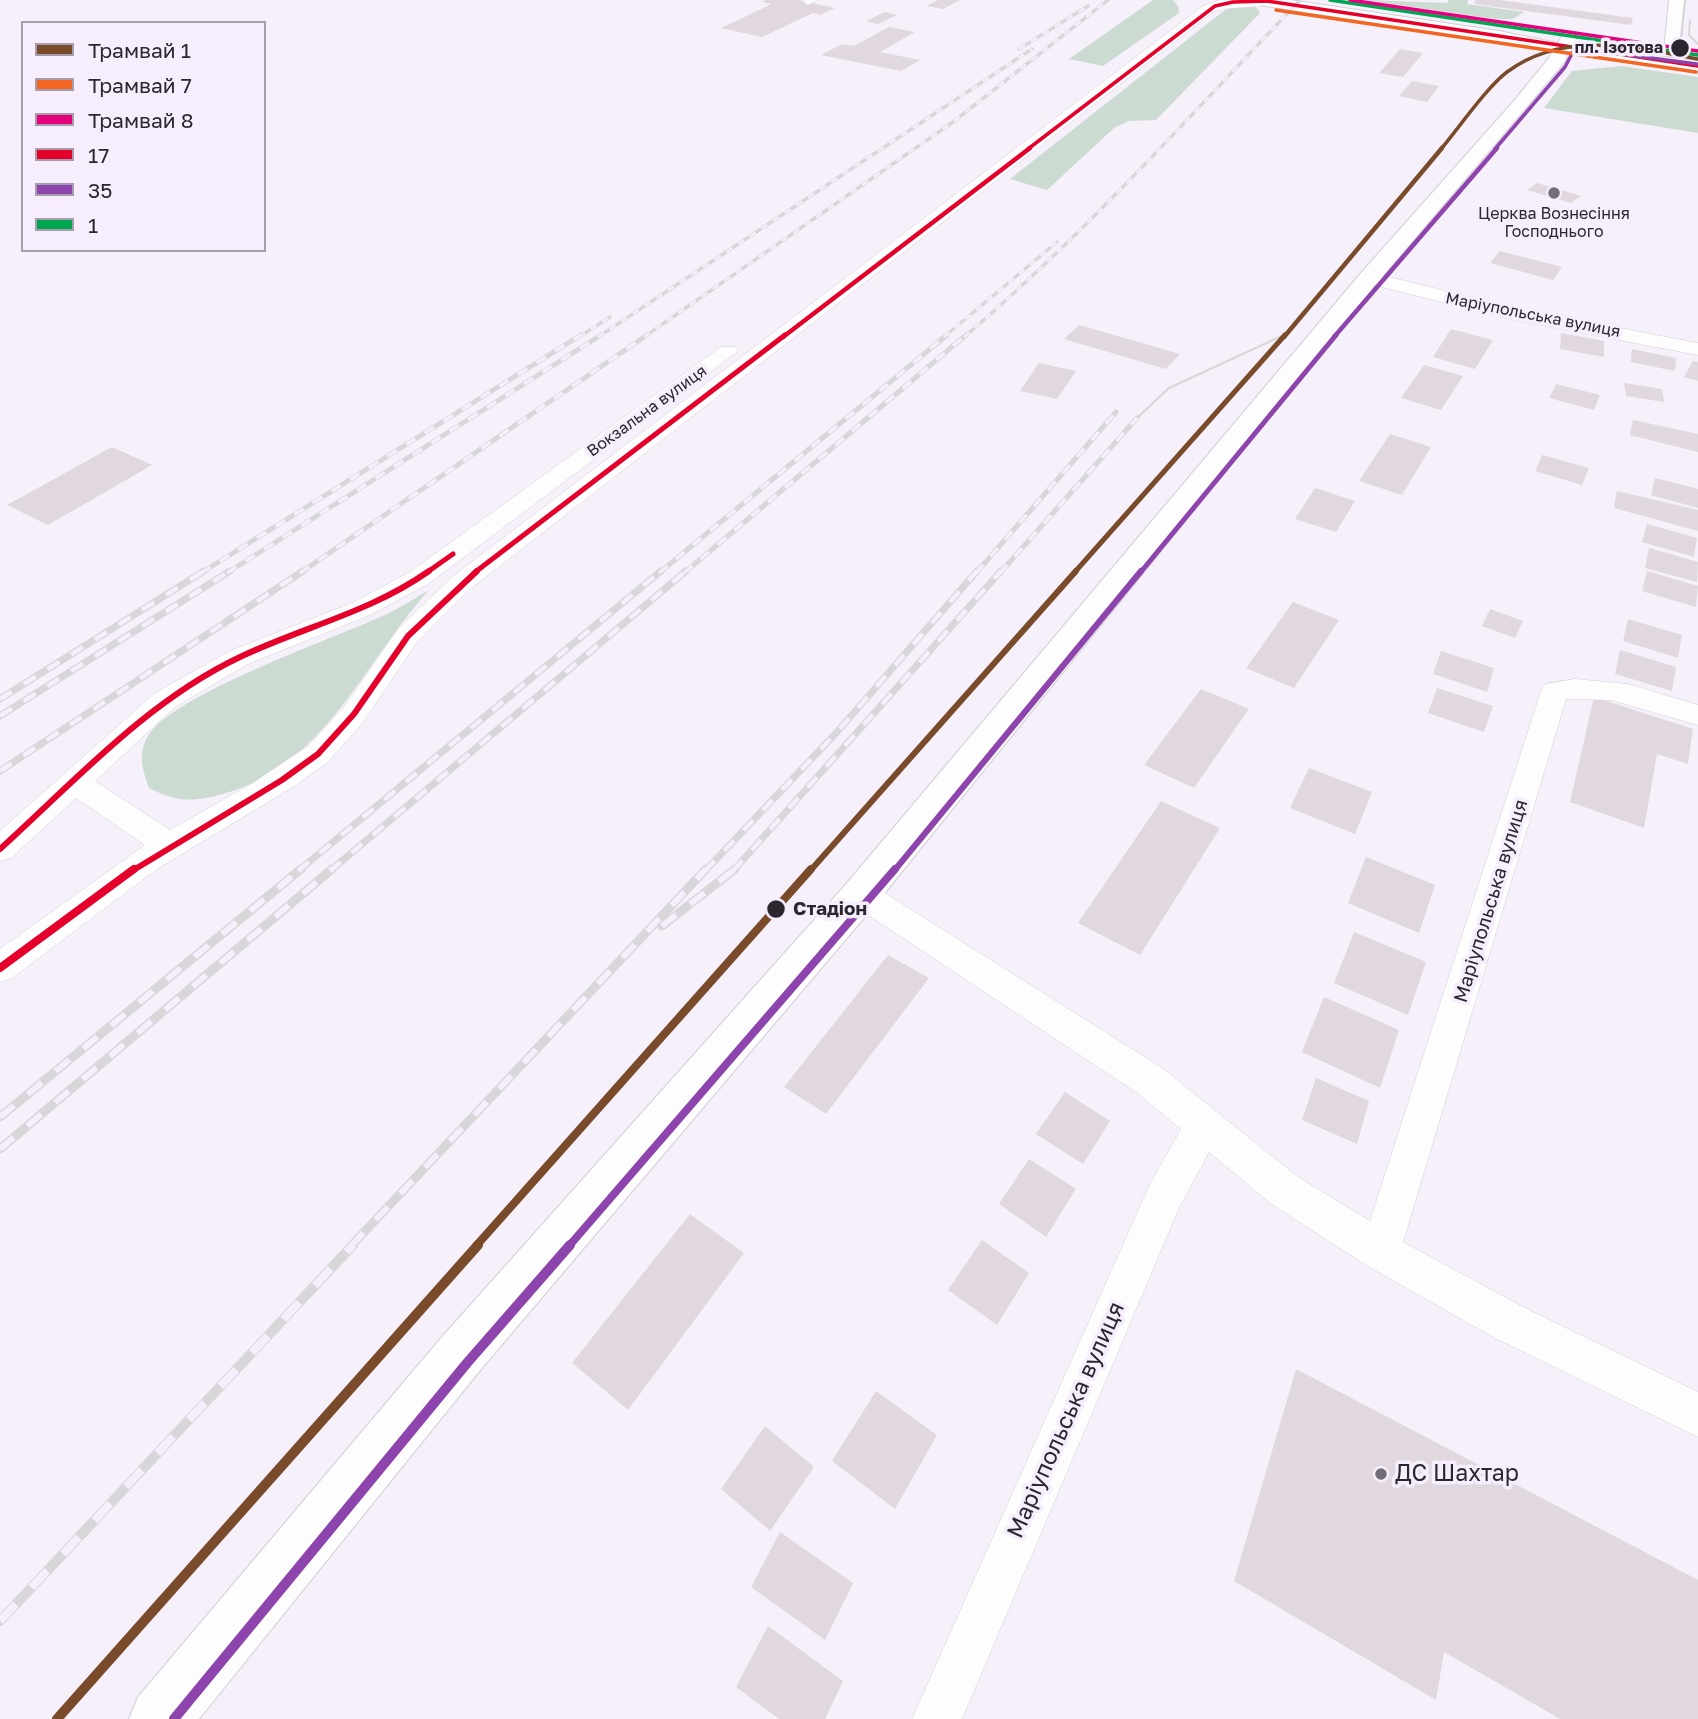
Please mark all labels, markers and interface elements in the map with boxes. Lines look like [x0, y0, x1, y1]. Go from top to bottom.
legend [21, 21, 266, 252]
text: Трамвай 1 [88, 37, 191, 63]
marker: пл. Ізотова [1669, 37, 1691, 59]
place label: пл. Ізотова [1575, 38, 1663, 58]
text: Трамвай 7 [88, 72, 192, 98]
text: Трамвай 8 [88, 107, 194, 133]
text: 17 [88, 142, 109, 168]
text: 35 [88, 177, 112, 203]
marker: Церква Вознесіння Господнього [1546, 185, 1562, 201]
place label: Церква Вознесіння Господнього [1478, 204, 1630, 242]
text: 1 [88, 212, 98, 238]
street label: Маріупольська вулиця [1444, 289, 1622, 341]
street label: Вокзальна вулиця [583, 361, 711, 461]
street label: Маріупольська вулиця [1449, 797, 1533, 1005]
marker: Стадіон [765, 898, 787, 920]
place label: Стадіон [793, 898, 867, 920]
street label: Маріупольська вулиця [1001, 1298, 1131, 1542]
place label: ДС Шахтар [1395, 1460, 1519, 1488]
marker: ДС Шахтар [1373, 1466, 1389, 1482]

